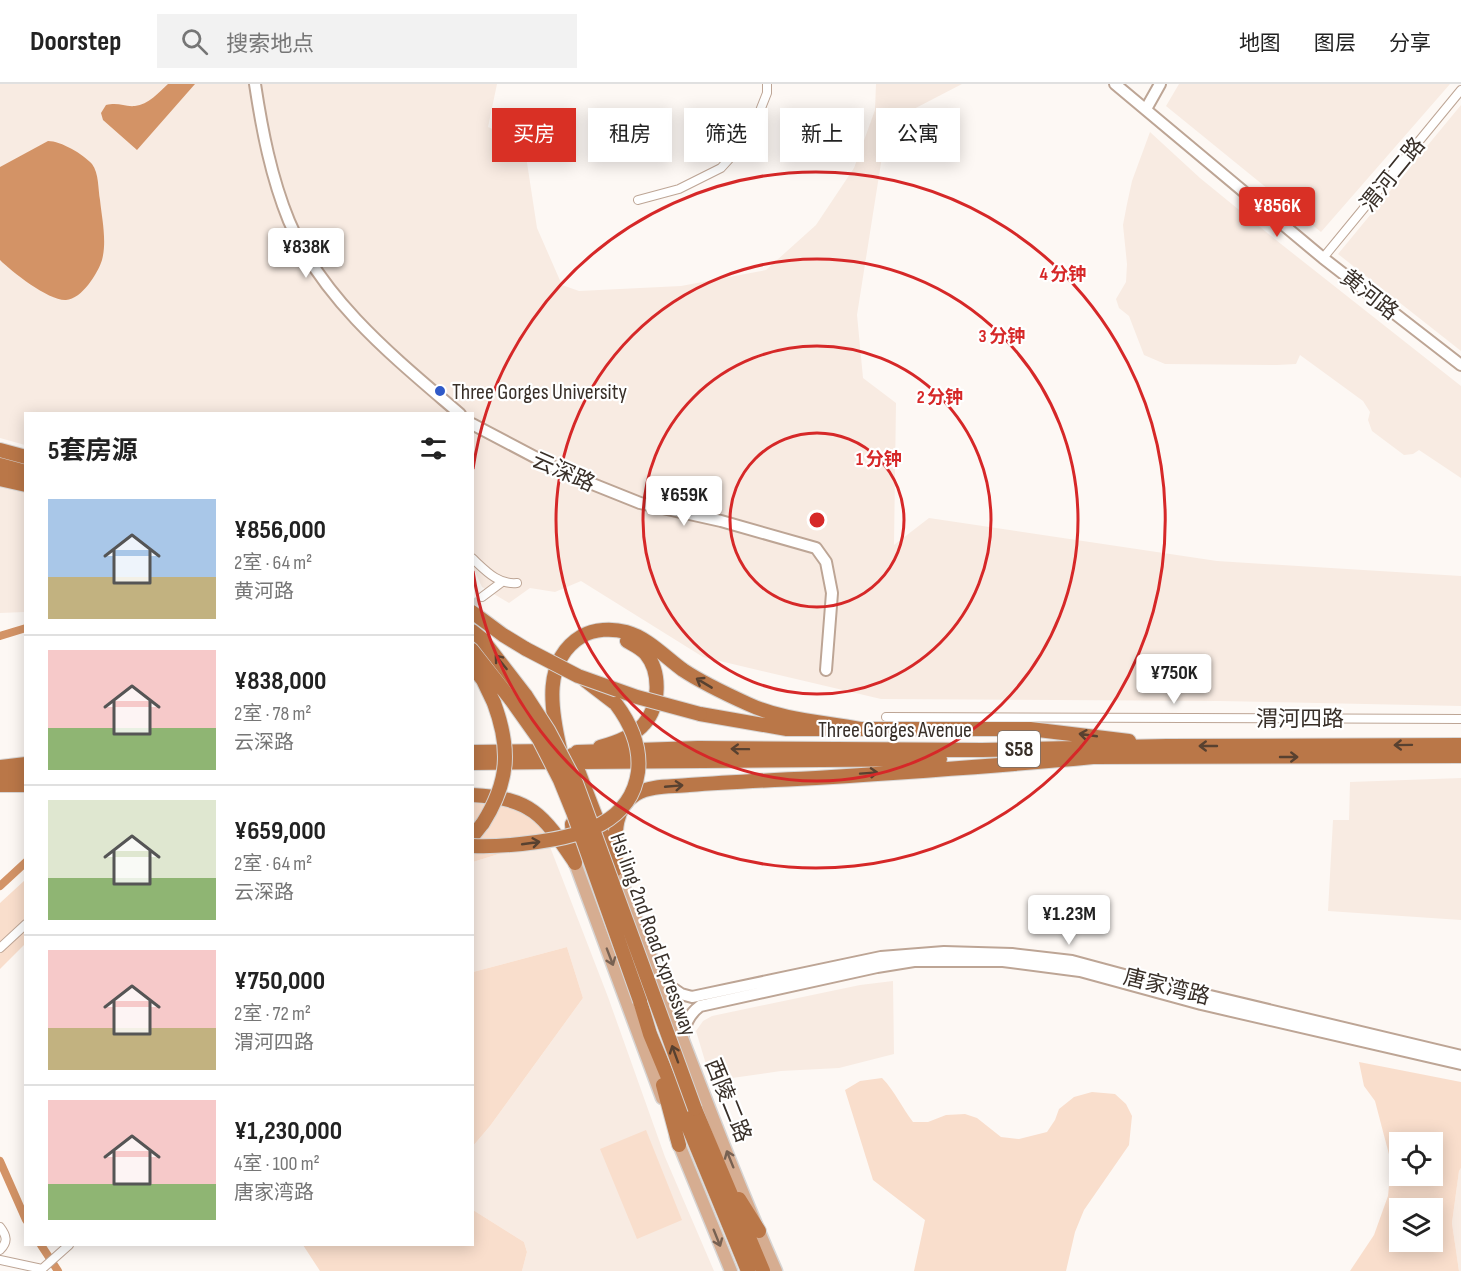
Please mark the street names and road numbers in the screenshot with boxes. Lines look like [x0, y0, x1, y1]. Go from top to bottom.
street label: 渭河二路 [1355, 132, 1431, 218]
street label: 黄河路 [1335, 264, 1403, 326]
street label: 云深路 [528, 447, 599, 498]
street label: 渭河四路 [1256, 706, 1344, 733]
street label: Three Gorges Avenue [818, 717, 972, 744]
road number: S58 [998, 731, 1040, 767]
street label: Hsi ling 2nd Road Expressway [603, 829, 702, 1040]
street label: 唐家湾路 [1121, 964, 1213, 1011]
street label: 西陵二路 [699, 1055, 757, 1146]

